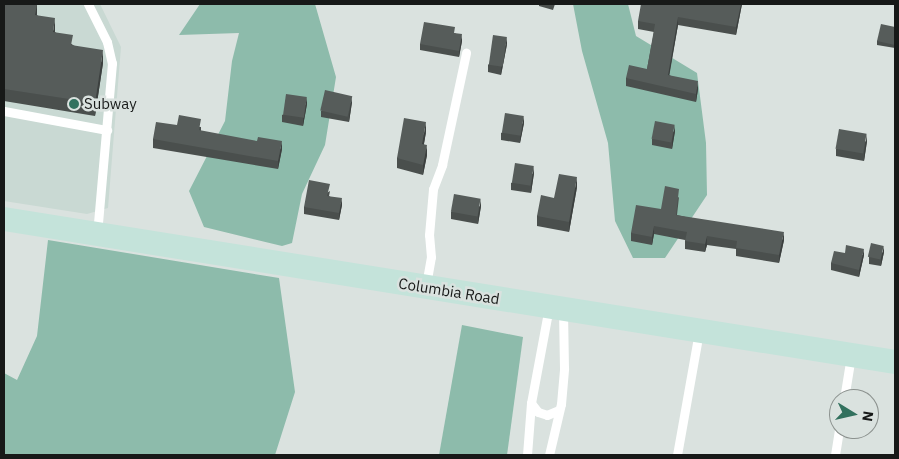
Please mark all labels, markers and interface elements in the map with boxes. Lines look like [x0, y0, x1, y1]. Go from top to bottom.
place label: Subway [84, 95, 137, 113]
marker: Subway [68, 98, 80, 110]
street label: Columbia Road [397, 274, 501, 308]
north arrow [829, 389, 879, 439]
text: N [858, 410, 878, 423]

